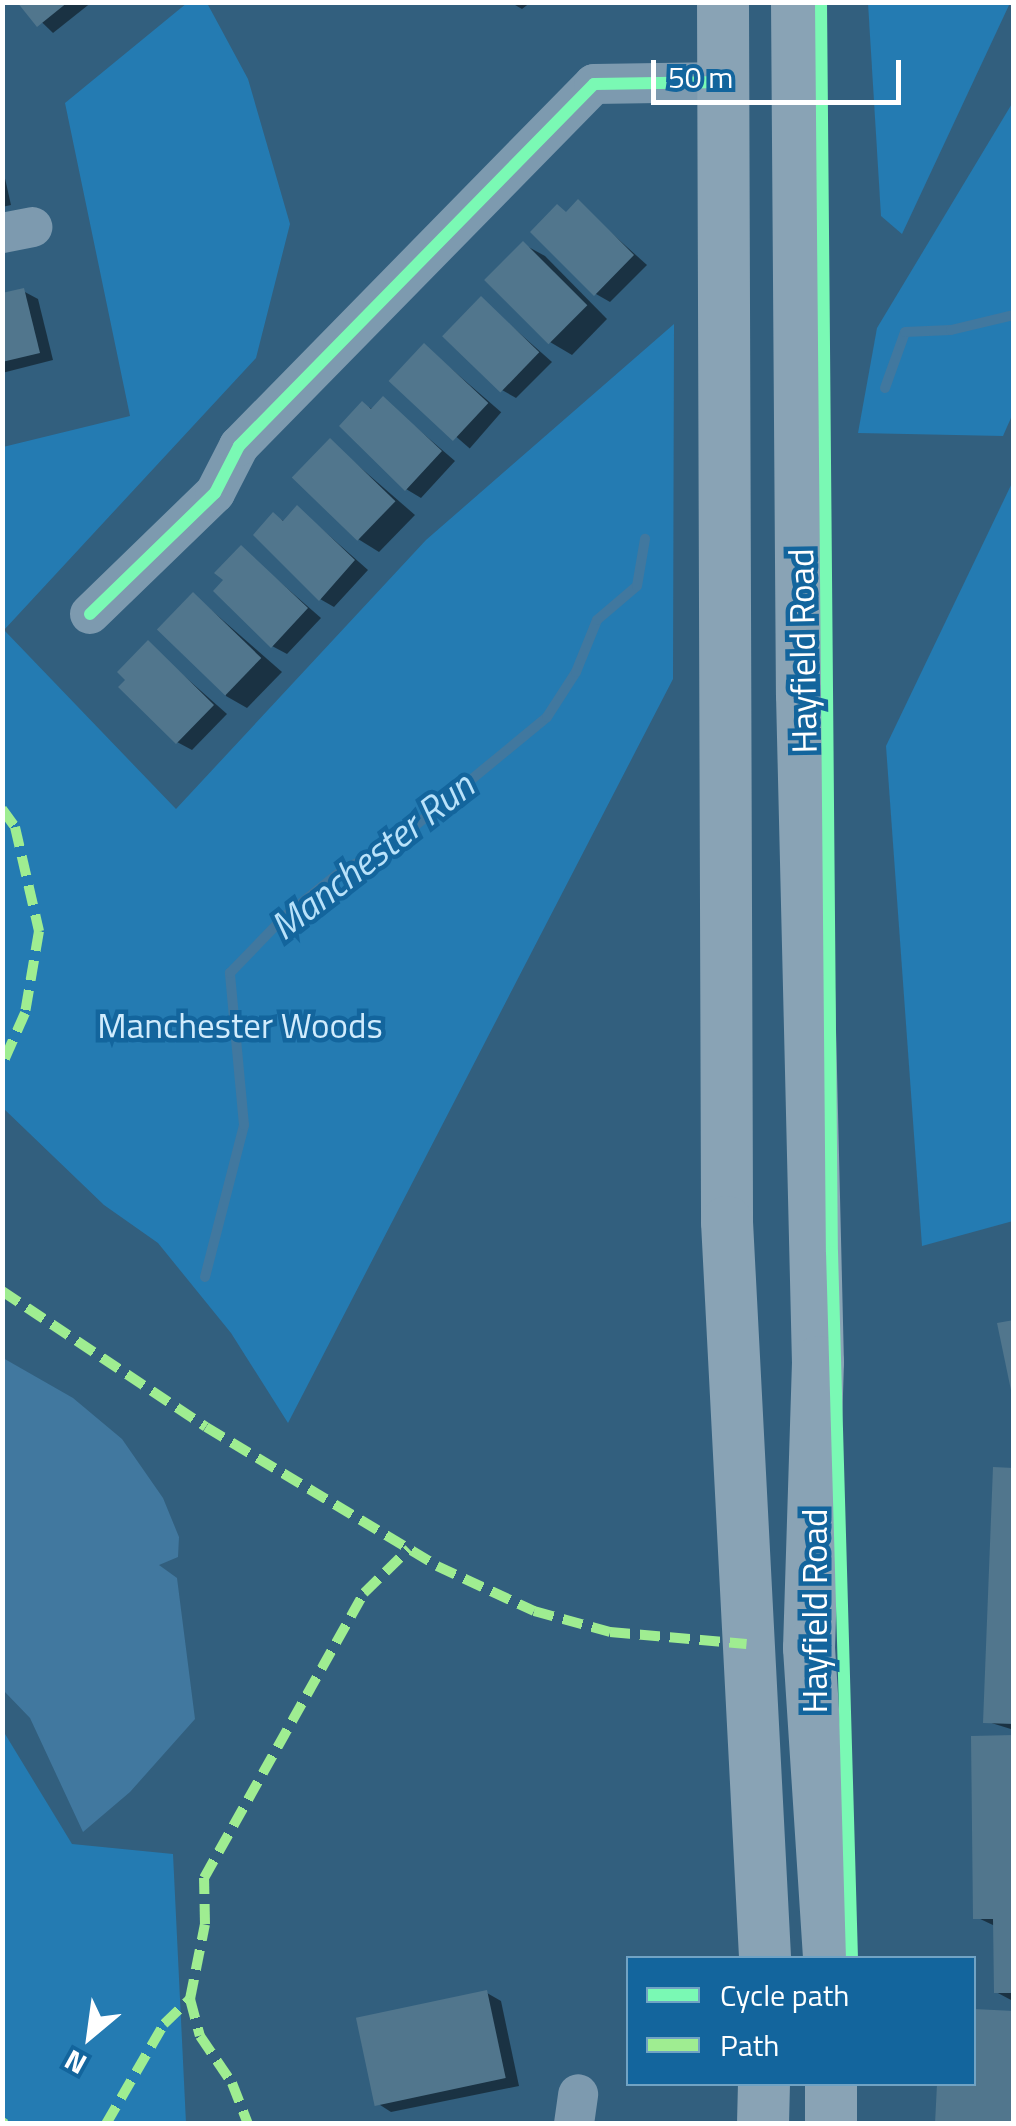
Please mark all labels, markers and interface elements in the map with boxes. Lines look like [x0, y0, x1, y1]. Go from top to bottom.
scale bar [656, 40, 906, 102]
text: 50 m [668, 54, 733, 100]
street label: Hayfield Road [779, 548, 825, 754]
water label: Manchester Run [261, 763, 483, 949]
park label: Manchester Woods [97, 1004, 383, 1046]
street label: Hayfield Road [793, 1509, 835, 1713]
legend [626, 1956, 976, 2086]
text: Cycle path [720, 1972, 849, 2018]
north arrow [40, 1986, 140, 2086]
text: Path [720, 2022, 779, 2068]
text: N [56, 2039, 94, 2086]

